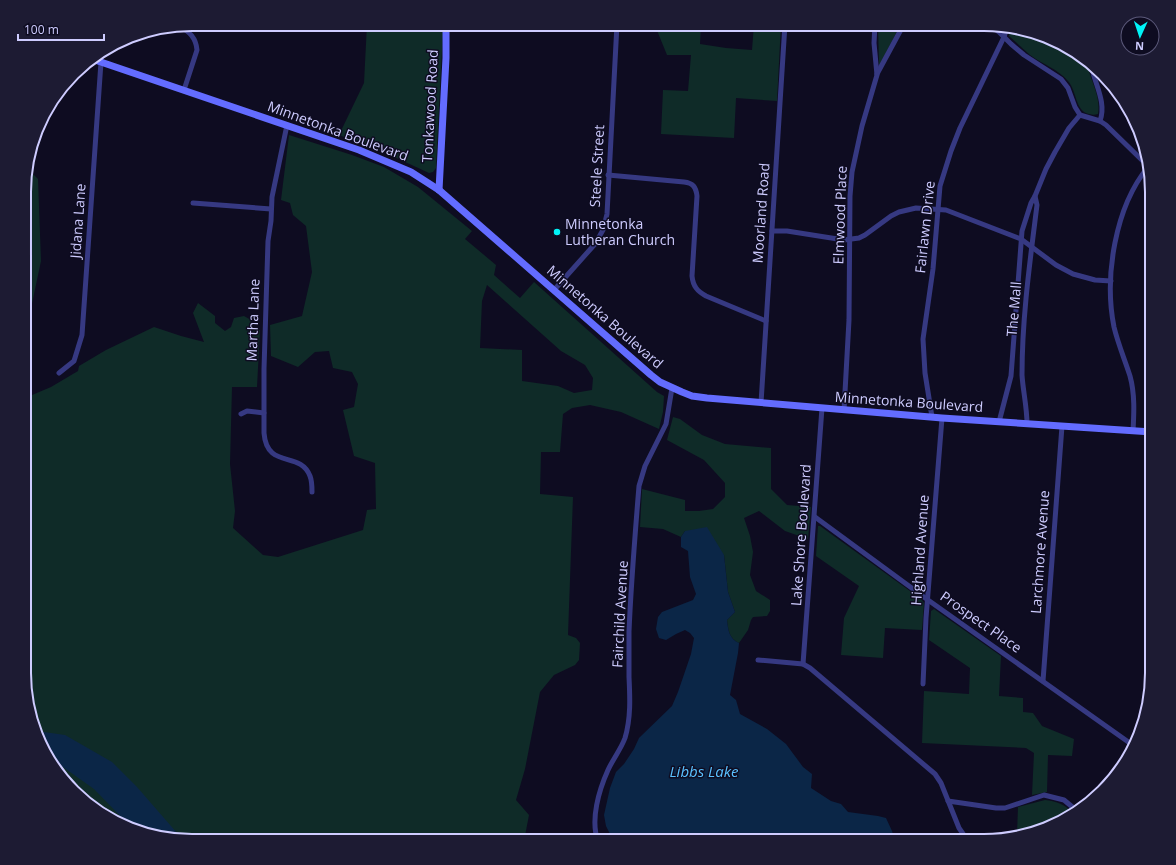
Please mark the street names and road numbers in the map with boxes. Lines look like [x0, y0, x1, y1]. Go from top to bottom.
street label: Tonkawood Road [417, 49, 442, 163]
street label: Minnetonka Boulevard [265, 96, 411, 165]
street label: Steele Street [585, 124, 608, 208]
street label: Moorland Road [748, 162, 773, 264]
street label: Elmwood Place [828, 165, 851, 265]
street label: Fairlawn Drive [910, 180, 939, 274]
street label: Jidana Lane [65, 183, 90, 261]
street label: Minnetonka Boulevard [543, 261, 668, 372]
street label: Martha Lane [242, 278, 263, 362]
street label: The Mall [1002, 281, 1025, 337]
street label: Minnetonka Boulevard [834, 387, 984, 416]
street label: Lake Shore Boulevard [786, 463, 815, 607]
street label: Larchmore Avenue [1026, 490, 1053, 614]
street label: Highland Avenue [906, 494, 933, 606]
street label: Fairchild Avenue [607, 560, 632, 668]
street label: Prospect Place [937, 586, 1026, 657]

